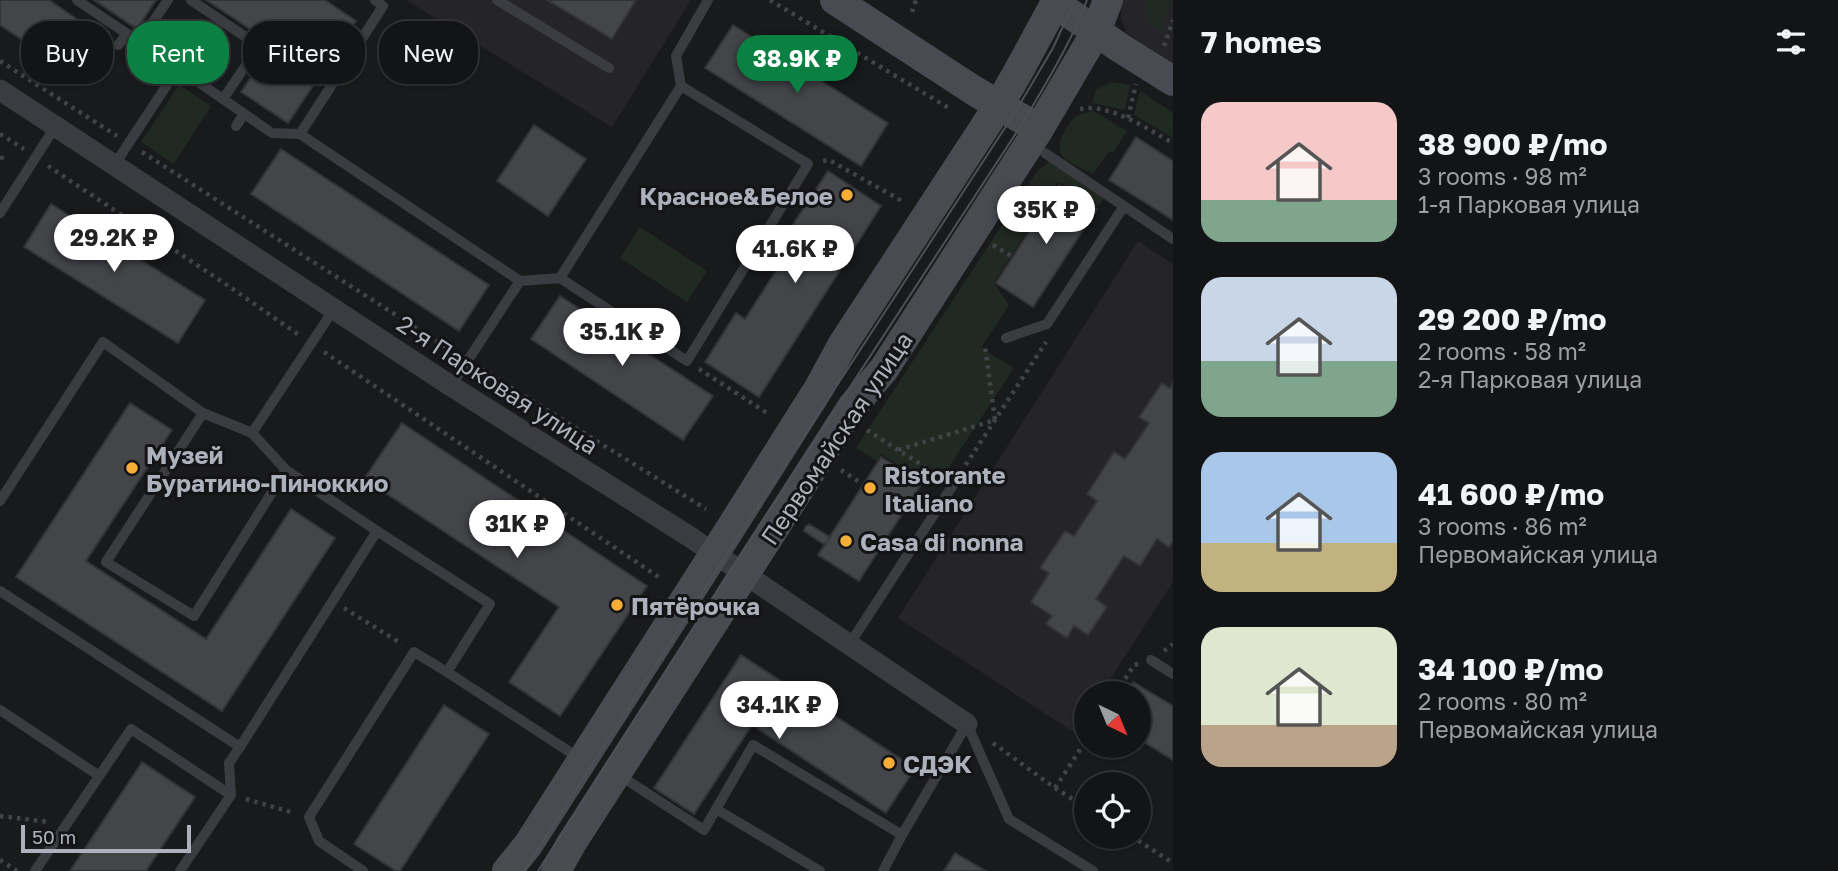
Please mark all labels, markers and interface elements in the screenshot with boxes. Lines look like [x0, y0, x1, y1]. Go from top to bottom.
chip: Buy [21, 21, 113, 84]
chip: Rent [127, 21, 229, 84]
chip: Filters [243, 21, 365, 84]
chip: New [379, 21, 478, 84]
icon: filters [1772, 23, 1810, 61]
text: 7 homes [1201, 24, 1322, 60]
pin: 38.9K ₽ [732, 36, 862, 95]
text: 38.9K ₽ [753, 44, 841, 72]
text: 38 900 ₽/mo [1418, 126, 1607, 162]
icon: home [1257, 130, 1341, 214]
text: 3 rooms · 98 m² [1418, 162, 1587, 190]
place label: Красное&Белое [640, 181, 833, 210]
marker: Красное&Белое [839, 187, 855, 203]
pin: 35K ₽ [997, 187, 1095, 246]
text: 1-я Парковая улица [1418, 190, 1640, 218]
text: 35K ₽ [1013, 195, 1079, 223]
pin: 29.2K ₽ [49, 215, 179, 274]
text: 29.2K ₽ [70, 223, 158, 251]
pin: 41.6K ₽ [730, 226, 860, 285]
text: 41.6K ₽ [752, 234, 838, 262]
text: 29 200 ₽/mo [1418, 301, 1607, 337]
icon: home [1257, 305, 1341, 389]
street label: 2-я Парковая улица [392, 308, 604, 460]
pin: 35.1K ₽ [557, 308, 687, 368]
text: 35.1K ₽ [579, 317, 665, 345]
street label: Первомайская улица [754, 326, 918, 550]
text: 2 rooms · 58 m² [1418, 337, 1586, 365]
text: 2-я Парковая улица [1418, 365, 1642, 393]
place label: Музей Буратино-Пиноккио [146, 440, 388, 497]
marker: Музей Буратино-Пиноккио [124, 460, 140, 476]
place label: Ristorante Italiano [884, 460, 1006, 517]
text: 41 600 ₽/mo [1418, 476, 1604, 512]
marker: Ristorante Italiano [862, 480, 878, 496]
icon: home [1257, 480, 1341, 564]
pin: 31K ₽ [468, 500, 566, 560]
text: 31K ₽ [485, 509, 549, 537]
text: 3 rooms · 86 m² [1418, 512, 1587, 540]
place label: Casa di nonna [860, 527, 1024, 556]
marker: Casa di nonna [838, 533, 854, 549]
text: Первомайская улица [1418, 540, 1658, 568]
place label: Пятёрочка [631, 591, 760, 620]
marker: Пятёрочка [609, 597, 625, 613]
text: 34 100 ₽/mo [1418, 651, 1603, 687]
icon: home [1257, 655, 1341, 739]
north arrow [1074, 681, 1152, 758]
map controls [1074, 681, 1151, 849]
pin: 34.1K ₽ [714, 682, 844, 741]
text: 2 rooms · 80 m² [1418, 687, 1587, 715]
text: 34.1K ₽ [736, 690, 822, 718]
text: Первомайская улица [1418, 715, 1658, 743]
place label: СДЭК [903, 749, 972, 778]
marker: СДЭК [881, 755, 897, 771]
button: locate [1074, 772, 1151, 849]
scale bar [21, 822, 191, 854]
text: 50 m [32, 825, 76, 848]

